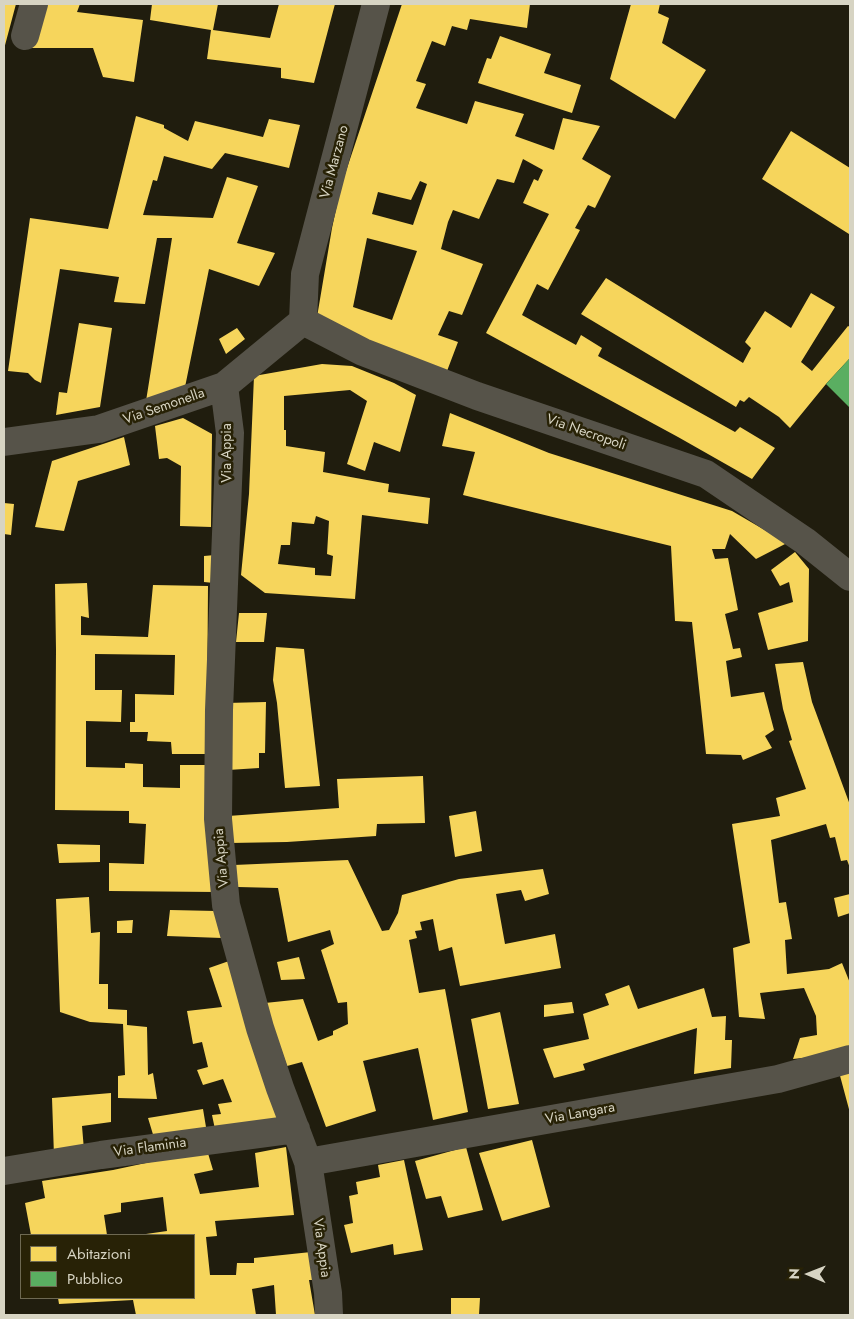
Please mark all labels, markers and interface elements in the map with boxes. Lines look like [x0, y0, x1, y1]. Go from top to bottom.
street label: Via Marzano [317, 123, 353, 201]
street label: Via Semonella [121, 385, 207, 429]
street label: Via Necropoli [544, 412, 628, 454]
street label: Via Appia [220, 423, 236, 483]
street label: Via Appia [211, 828, 233, 888]
street label: Via Langara [544, 1100, 616, 1128]
street label: Via Flaminia [113, 1135, 187, 1161]
street label: Via Appia [309, 1217, 333, 1279]
legend [20, 1234, 195, 1299]
text: Abitazioni [67, 1243, 131, 1265]
north arrow [784, 1249, 834, 1299]
text: Pubblico [67, 1268, 123, 1290]
text: N [784, 1268, 804, 1279]

